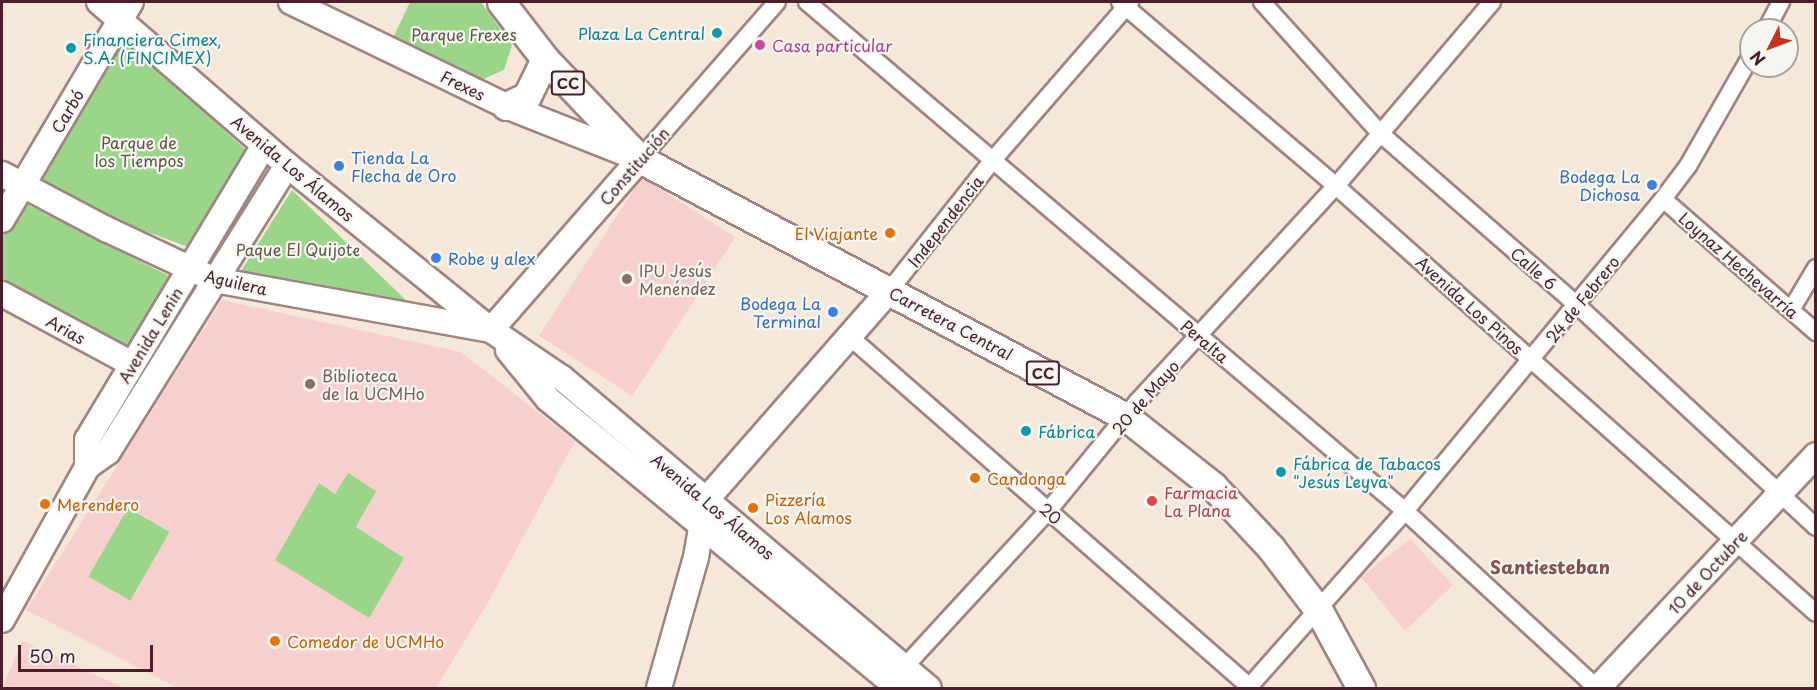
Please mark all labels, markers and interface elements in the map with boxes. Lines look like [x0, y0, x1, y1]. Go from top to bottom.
north arrow [1739, 18, 1799, 78]
place label: Plaza La Central [576, 23, 705, 43]
park label: Parque Frexes [411, 24, 517, 44]
marker: Plaza La Central [710, 26, 724, 40]
place label: Financiera Cimex, S.A. (FINCIMEX) [83, 29, 222, 67]
place label: Casa particular [772, 35, 893, 55]
marker: Casa particular [753, 38, 767, 52]
marker: Financiera Cimex, S.A. (FINCIMEX) [64, 41, 78, 55]
text: N [1744, 46, 1770, 71]
street label: Frexes [438, 66, 488, 104]
road number: CC [550, 71, 586, 95]
street label: Carbó [47, 86, 87, 136]
street label: Avenida Los Álamos [228, 111, 358, 225]
street label: Constitución [595, 123, 673, 209]
park label: Parque de los Tiempos [94, 132, 184, 170]
place label: Tienda La Flecha de Oro [351, 147, 458, 185]
marker: Tienda La Flecha de Oro [332, 159, 346, 173]
place label: Bodega La Dichosa [1559, 166, 1640, 204]
street label: Independencia [903, 171, 987, 271]
marker: Bodega La Dichosa [1645, 178, 1659, 192]
street label: Loynaz Hechevarría [1676, 208, 1802, 322]
place label: El Viajante [794, 223, 878, 243]
marker: El Viajante [883, 226, 897, 240]
park label: Paque El Quijote [236, 239, 360, 259]
street label: Calle 6 [1507, 243, 1561, 293]
place label: Robe y alex [448, 248, 537, 268]
marker: Robe y alex [429, 251, 443, 265]
street label: 24 de Febrero [1541, 251, 1623, 347]
street label: Avenida Los Pinos [1413, 252, 1527, 358]
place label: IPU Jesús Menéndez [639, 260, 715, 298]
street label: Aguilera [203, 265, 269, 299]
marker: IPU Jesús Menéndez [620, 272, 634, 286]
street label: Carretera Central [885, 282, 1017, 364]
street label: Avenida Lenin [114, 284, 186, 386]
place label: Bodega La Terminal [740, 293, 821, 331]
marker: Bodega La Terminal [826, 305, 840, 319]
street label: Arias [43, 311, 89, 347]
street label: Peralta [1177, 316, 1233, 366]
street label: 20 de Mayo [1107, 355, 1183, 439]
road number: CC [1025, 361, 1061, 385]
place label: Biblioteca de la UCMHo [322, 365, 425, 403]
marker: Biblioteca de la UCMHo [303, 377, 317, 391]
place label: Fábrica [1038, 421, 1095, 441]
marker: Fábrica [1019, 424, 1033, 438]
street label: Avenida Los Álamos [648, 449, 778, 563]
place label: Fábrica de Tabacos "Jesús Leyva" [1293, 453, 1441, 491]
marker: Fábrica de Tabacos "Jesús Leyva" [1274, 465, 1288, 479]
place label: Candonga [987, 468, 1066, 488]
marker: Candonga [968, 471, 982, 485]
place label: Farmacia La Plana [1164, 482, 1238, 520]
place label: Pizzería Los Alamos [765, 489, 853, 527]
place label: Merendero [57, 494, 139, 514]
marker: Farmacia La Plana [1145, 494, 1159, 508]
marker: Merendero [38, 497, 52, 511]
street label: 20 [1036, 498, 1066, 528]
marker: Pizzería Los Alamos [746, 501, 760, 515]
street label: 10 de Octubre [1663, 526, 1751, 618]
district label: Santiesteban [1490, 556, 1610, 578]
place label: Comedor de UCMHo [287, 631, 445, 651]
scale bar [21, 633, 156, 671]
marker: Comedor de UCMHo [268, 634, 282, 648]
text: 50 m [29, 642, 76, 669]

